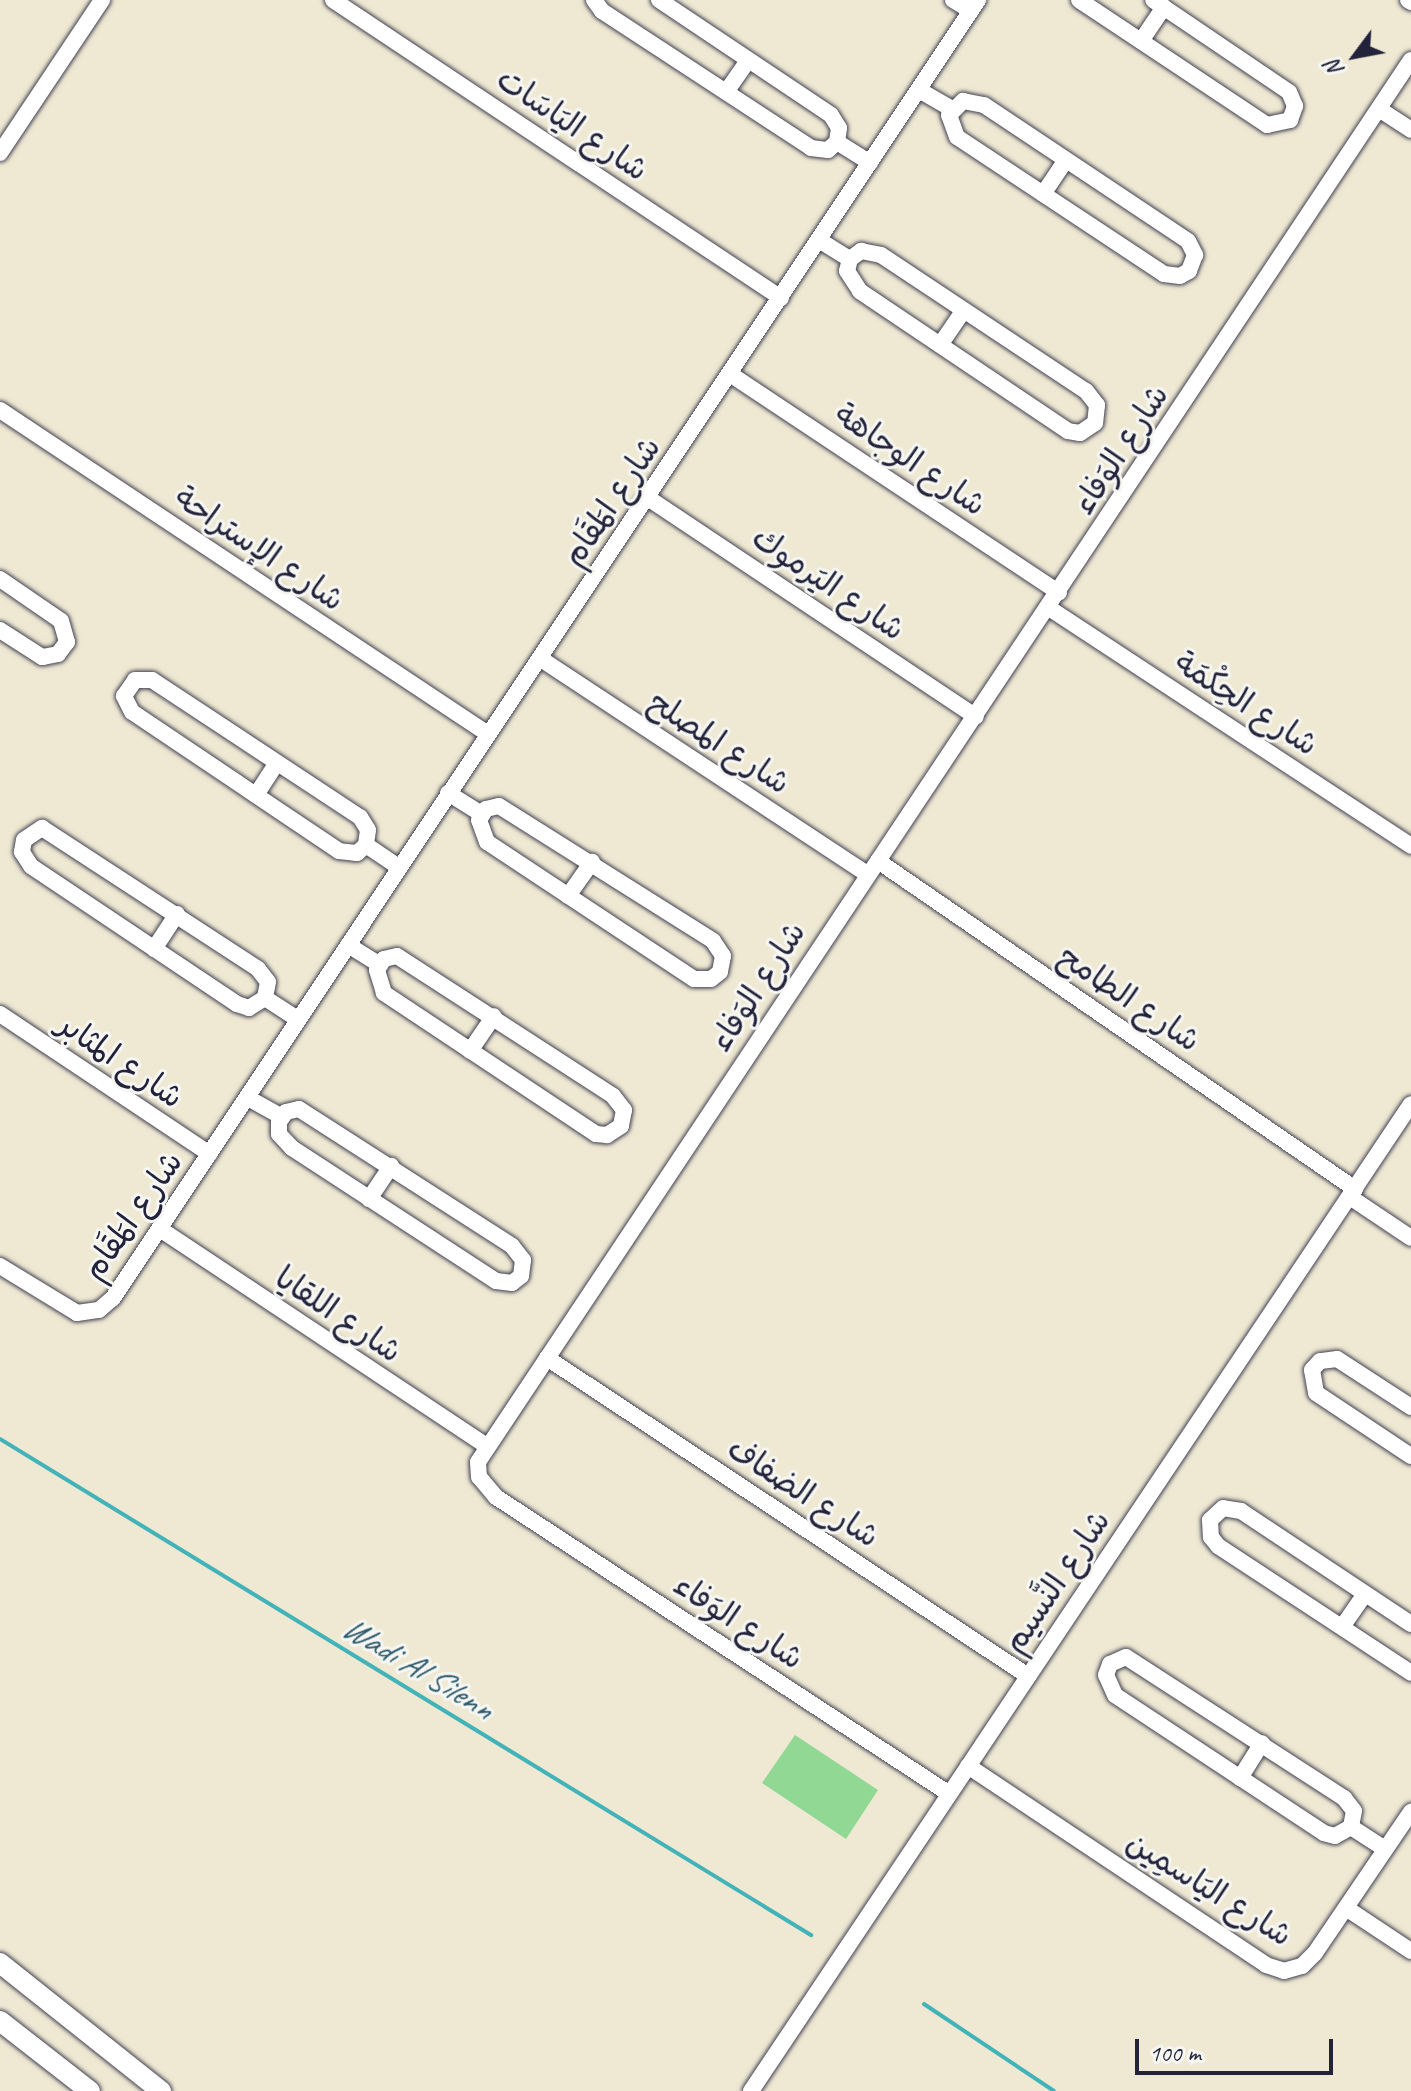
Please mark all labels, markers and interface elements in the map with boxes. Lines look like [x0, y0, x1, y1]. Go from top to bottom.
north arrow [1315, 16, 1395, 96]
text: N [1319, 56, 1350, 82]
street label: شارع اليَاسَات [489, 60, 655, 190]
street label: شارع الوَفاء [1065, 378, 1177, 522]
street label: شارع الوجاهة [827, 395, 993, 525]
street label: شارع المَقَام [555, 430, 669, 574]
street label: شارع الإستراحة [167, 478, 351, 620]
street label: شارع اليَرموك [744, 519, 912, 649]
street label: شارع الحِكْمَة [1167, 643, 1325, 765]
street label: شارع المصلح [641, 683, 797, 803]
street label: شارع الوَفاء [702, 915, 814, 1059]
street label: شارع الطامح [1051, 938, 1207, 1060]
street label: شارع المثابر [50, 1005, 190, 1117]
street label: شارع المَقَام [75, 1144, 191, 1288]
street label: شارع اللقايا [267, 1259, 409, 1371]
street label: شارع الضفاف [720, 1430, 886, 1556]
street label: شارع النَّسيم [995, 1503, 1119, 1661]
street label: شارع الوَفاء [666, 1566, 810, 1678]
water label: Wadi Al Silenn [335, 1606, 501, 1728]
street label: شارع اليَاسمِين [1119, 1823, 1299, 1955]
scale bar [1139, 2023, 1337, 2073]
text: 100 m [1149, 2038, 1201, 2068]

